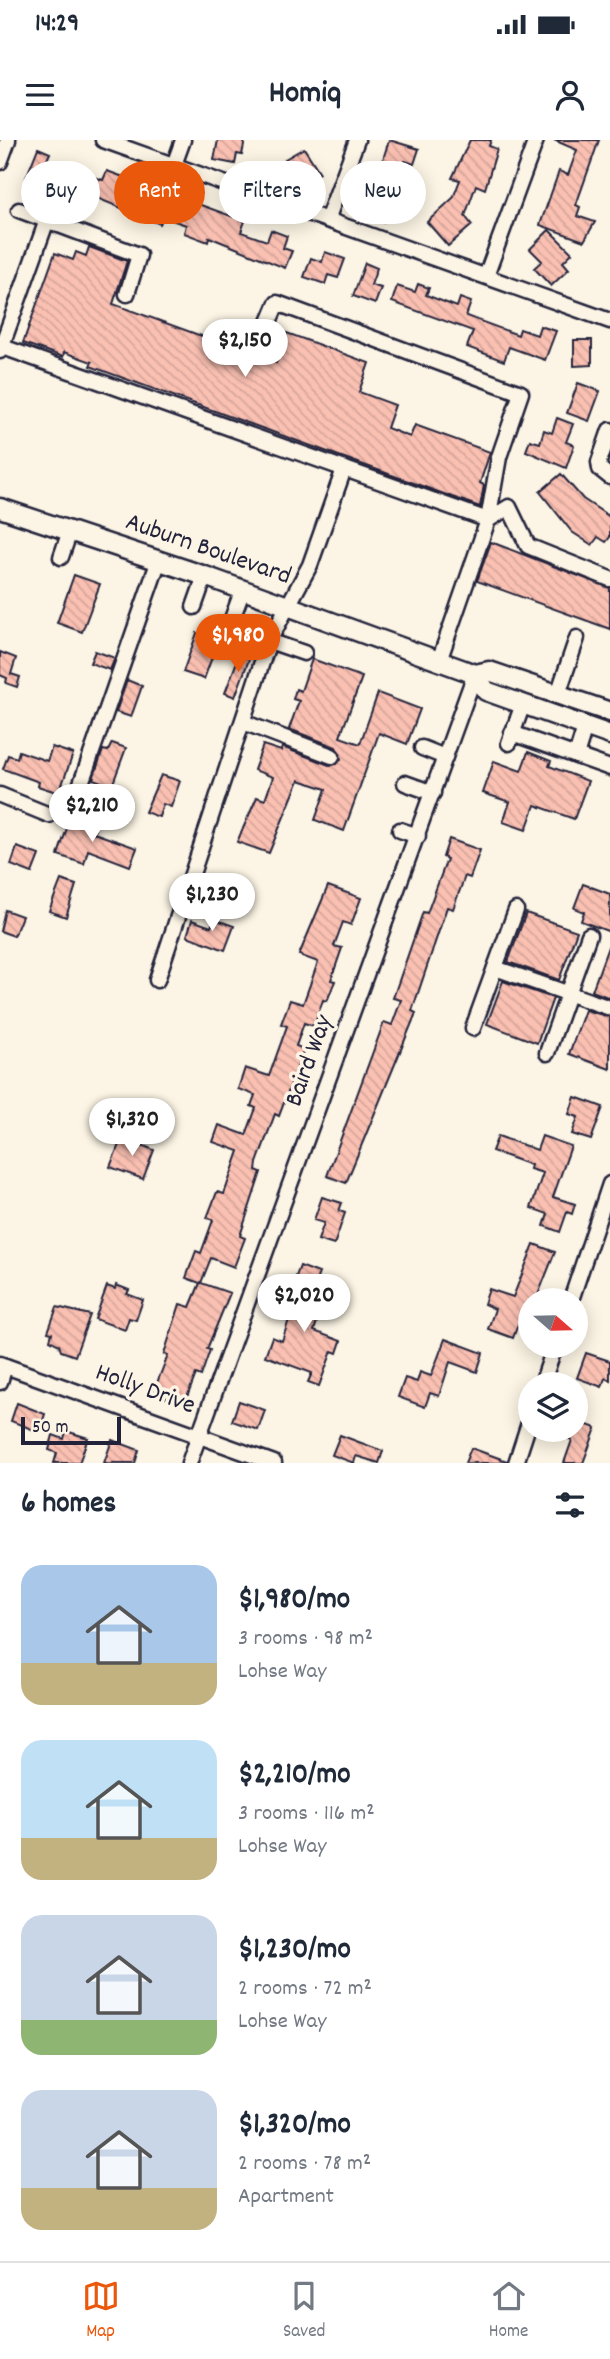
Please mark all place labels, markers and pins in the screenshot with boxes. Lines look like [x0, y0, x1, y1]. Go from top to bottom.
pin: $2,150 [188, 320, 302, 379]
pin: $1,980 [181, 615, 295, 674]
pin: $2,210 [35, 784, 149, 844]
pin: $1,230 [155, 874, 269, 933]
pin: $1,320 [75, 1098, 189, 1158]
pin: $2,020 [247, 1274, 361, 1334]

